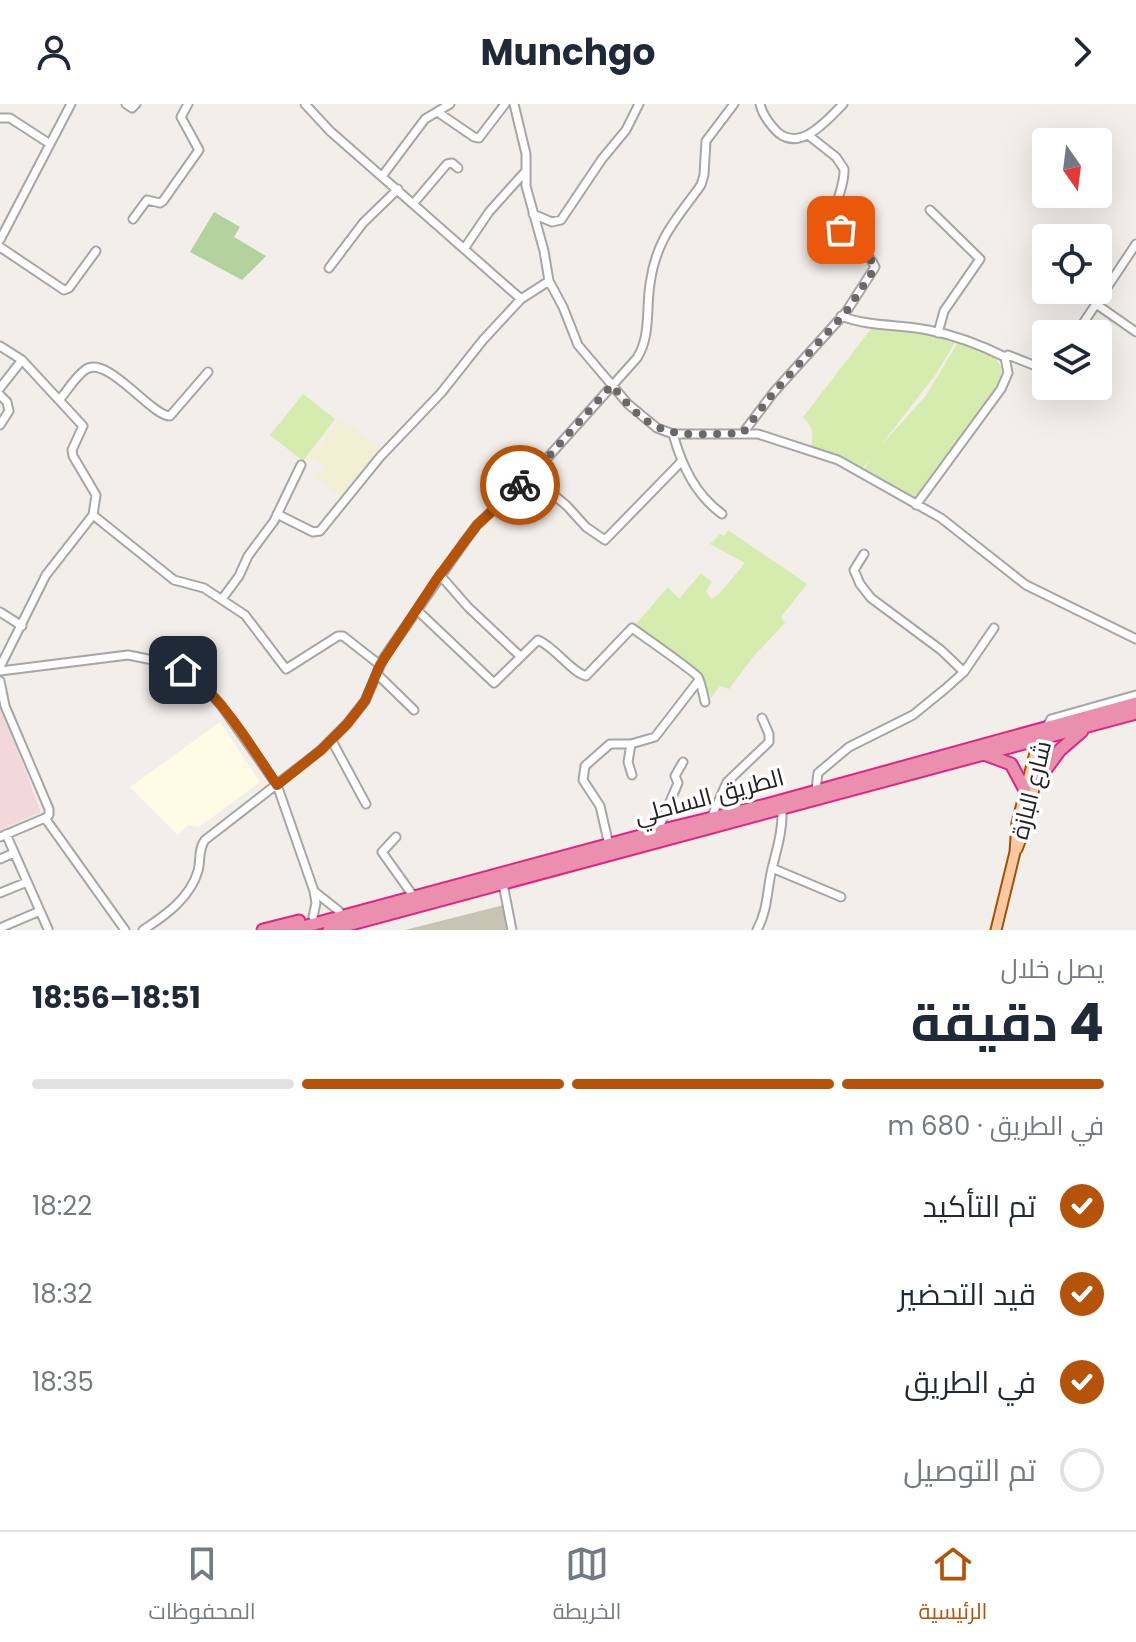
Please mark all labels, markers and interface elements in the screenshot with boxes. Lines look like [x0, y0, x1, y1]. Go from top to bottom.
text: Munchgo [481, 27, 656, 78]
icon: person [32, 30, 76, 74]
icon: forward [1060, 30, 1104, 74]
north arrow [1032, 128, 1112, 208]
map controls [1032, 128, 1112, 400]
pin [807, 196, 875, 264]
icon: bag [819, 208, 863, 252]
button: locate [1032, 224, 1112, 304]
button: layers [1032, 320, 1112, 400]
courier [480, 445, 560, 525]
icon: bike [498, 463, 542, 507]
pin [149, 636, 217, 704]
icon: home [161, 648, 205, 692]
street label: شارع البازة [1003, 737, 1059, 843]
street label: الطريق الساحلي [630, 760, 788, 835]
text: يصل خلال [1001, 951, 1104, 987]
text: 18:51–18:56 [32, 976, 201, 1019]
text: 4 دقيقة [911, 986, 1104, 1059]
text: في الطريق · 680 m [887, 1108, 1104, 1144]
icon: check [1060, 1184, 1104, 1228]
text: تم التأكيد [923, 1185, 1036, 1228]
text: 18:22 [32, 1188, 92, 1224]
icon: check [1060, 1272, 1104, 1316]
text: قيد التحضير [898, 1273, 1036, 1316]
text: 18:32 [32, 1276, 93, 1312]
icon: check [1060, 1360, 1104, 1404]
text: في الطريق [904, 1361, 1036, 1404]
text: 18:35 [32, 1364, 94, 1400]
text: تم التوصيل [903, 1449, 1036, 1492]
tab: المحفوظات [149, 1542, 256, 1632]
tab: الخريطة [553, 1542, 621, 1632]
tab: الرئيسية [918, 1542, 987, 1632]

